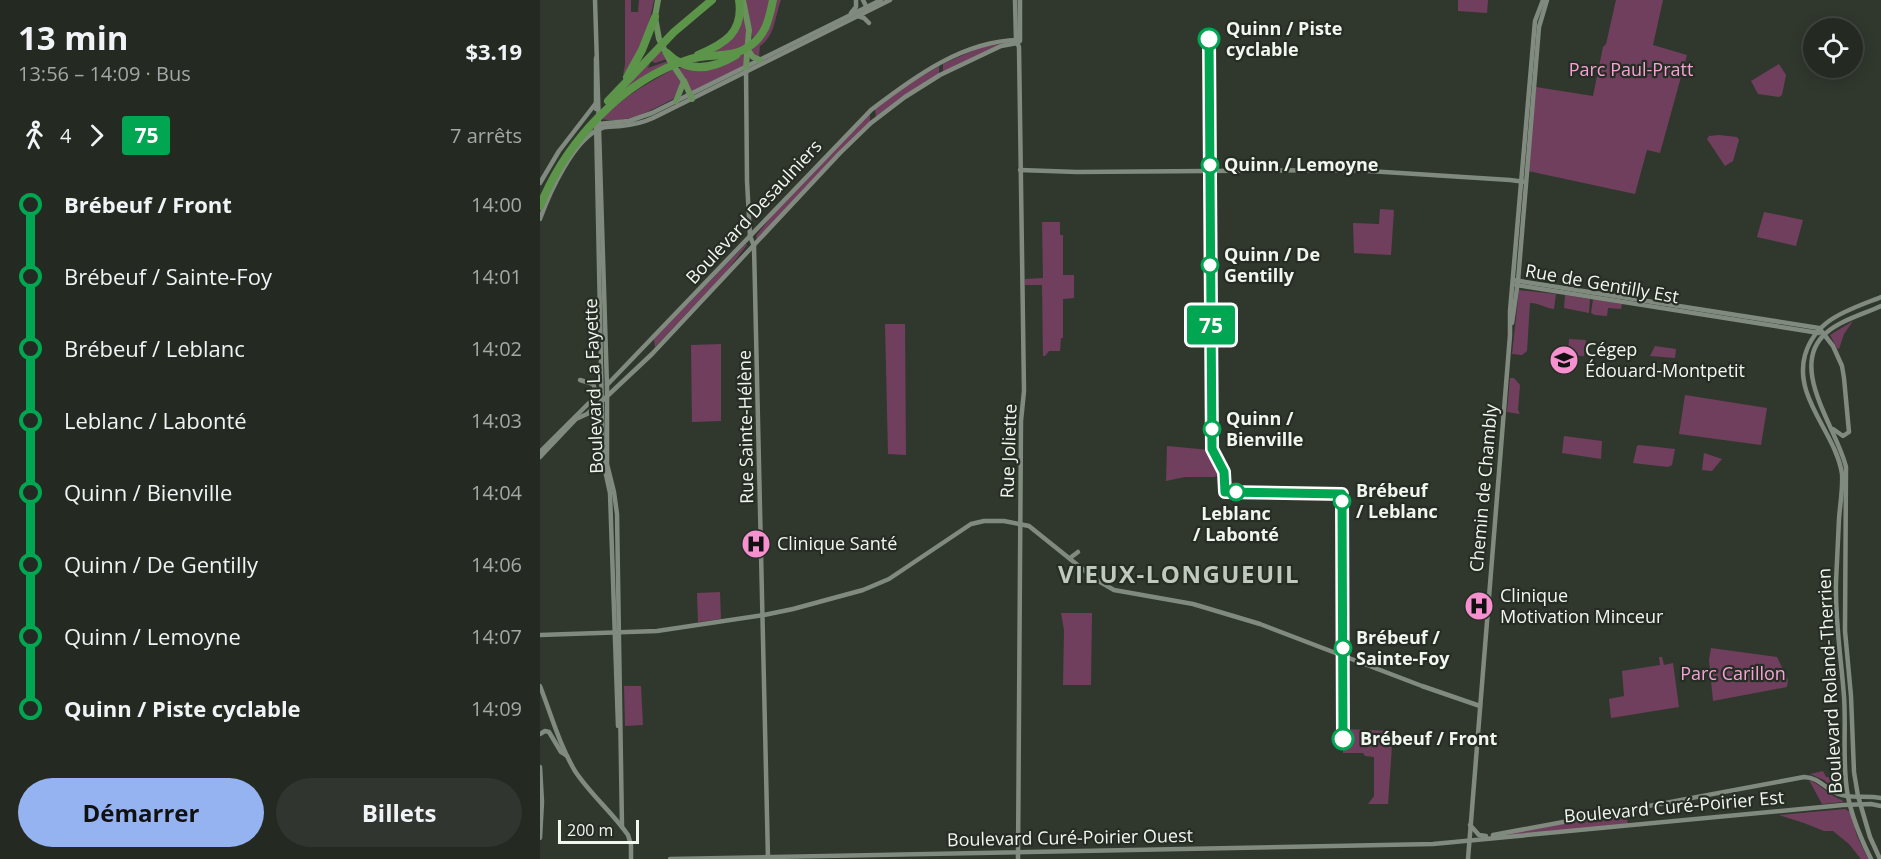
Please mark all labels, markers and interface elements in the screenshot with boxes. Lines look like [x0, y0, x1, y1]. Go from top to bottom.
text: 13 min [18, 15, 128, 60]
place label: Quinn / Piste cyclable [1226, 16, 1342, 61]
map controls [1803, 18, 1863, 78]
button: locate [1803, 18, 1863, 78]
marker: Quinn / Piste cyclable [1198, 28, 1220, 50]
text: $3.19 [465, 36, 522, 66]
park label: Parc Paul-Pratt [1569, 57, 1693, 81]
text: 13:56 – 14:09 · Bus [18, 60, 191, 87]
icon: walk [18, 119, 51, 152]
icon: forward [80, 119, 113, 152]
text: 75 [134, 121, 158, 149]
text: 4 [60, 122, 71, 149]
text: 7 arrêts [450, 122, 522, 149]
street label: Boulevard Desaulniers [680, 134, 827, 289]
place label: Quinn / Lemoyne [1224, 152, 1378, 176]
marker: Quinn / Lemoyne [1201, 156, 1219, 174]
text: Brébeuf / Front [64, 189, 232, 219]
text: 14:00 [471, 191, 522, 218]
place label: Quinn / De Gentilly [1224, 242, 1320, 287]
marker: Quinn / De Gentilly [1201, 256, 1219, 274]
street label: Rue de Gentilly Est [1523, 258, 1681, 308]
text: Brébeuf / Sainte-Foy [64, 261, 272, 291]
text: 14:01 [471, 263, 522, 290]
street label: Boulevard La Fayette [578, 298, 608, 474]
line badge: 75 [1184, 306, 1238, 344]
text: 75 [1199, 311, 1223, 339]
text: Brébeuf / Leblanc [64, 333, 245, 363]
text: 14:02 [471, 335, 522, 362]
place label: Cégep Édouard-Montpetit [1585, 337, 1745, 382]
school or university icon: Cégep Édouard-Montpetit [1548, 344, 1580, 376]
street label: Rue Sainte-Hélène [732, 350, 758, 504]
street label: Chemin de Chambly [1464, 402, 1502, 573]
street label: Rue Joliette [994, 403, 1022, 499]
text: Leblanc / Labonté [64, 405, 247, 435]
place label: Quinn / Bienville [1226, 406, 1303, 451]
text: 14:03 [471, 407, 522, 434]
marker: Quinn / Bienville [1203, 420, 1221, 438]
text: Quinn / Bienville [64, 477, 232, 507]
place label: Brébeuf / Leblanc [1356, 478, 1438, 523]
text: 14:04 [471, 479, 522, 506]
marker: Leblanc / Labonté [1227, 483, 1245, 501]
marker: Brébeuf / Leblanc [1333, 492, 1351, 510]
place label: Leblanc / Labonté [1193, 501, 1279, 546]
hospital icon: Clinique Santé [740, 528, 772, 560]
place label: Clinique Santé [777, 531, 897, 555]
text: Quinn / De Gentilly [64, 549, 258, 579]
text: 14:06 [471, 551, 522, 578]
district label: VIEUX-LONGUEUIL [1058, 557, 1300, 590]
street label: Boulevard Roland-Therrien [1811, 568, 1847, 795]
place label: Clinique Motivation Minceur [1500, 583, 1664, 628]
hospital icon: Clinique Motivation Minceur [1463, 590, 1495, 622]
text: Quinn / Lemoyne [64, 621, 241, 651]
text: 14:07 [471, 623, 522, 650]
place label: Brébeuf / Sainte-Foy [1356, 625, 1450, 670]
marker: Brébeuf / Sainte-Foy [1334, 639, 1352, 657]
park label: Parc Carillon [1680, 661, 1786, 685]
text: Quinn / Piste cyclable [64, 693, 301, 723]
text: 14:09 [471, 695, 522, 722]
place label: Brébeuf / Front [1360, 726, 1498, 750]
marker: Brébeuf / Front [1332, 728, 1354, 750]
button: Démarrer [18, 778, 264, 847]
button: Billets [276, 778, 522, 847]
street label: Boulevard Curé-Poirier Est [1563, 784, 1785, 828]
scale bar [558, 817, 639, 844]
text: 200 m [567, 819, 613, 841]
street label: Boulevard Curé-Poirier Ouest [947, 823, 1193, 851]

